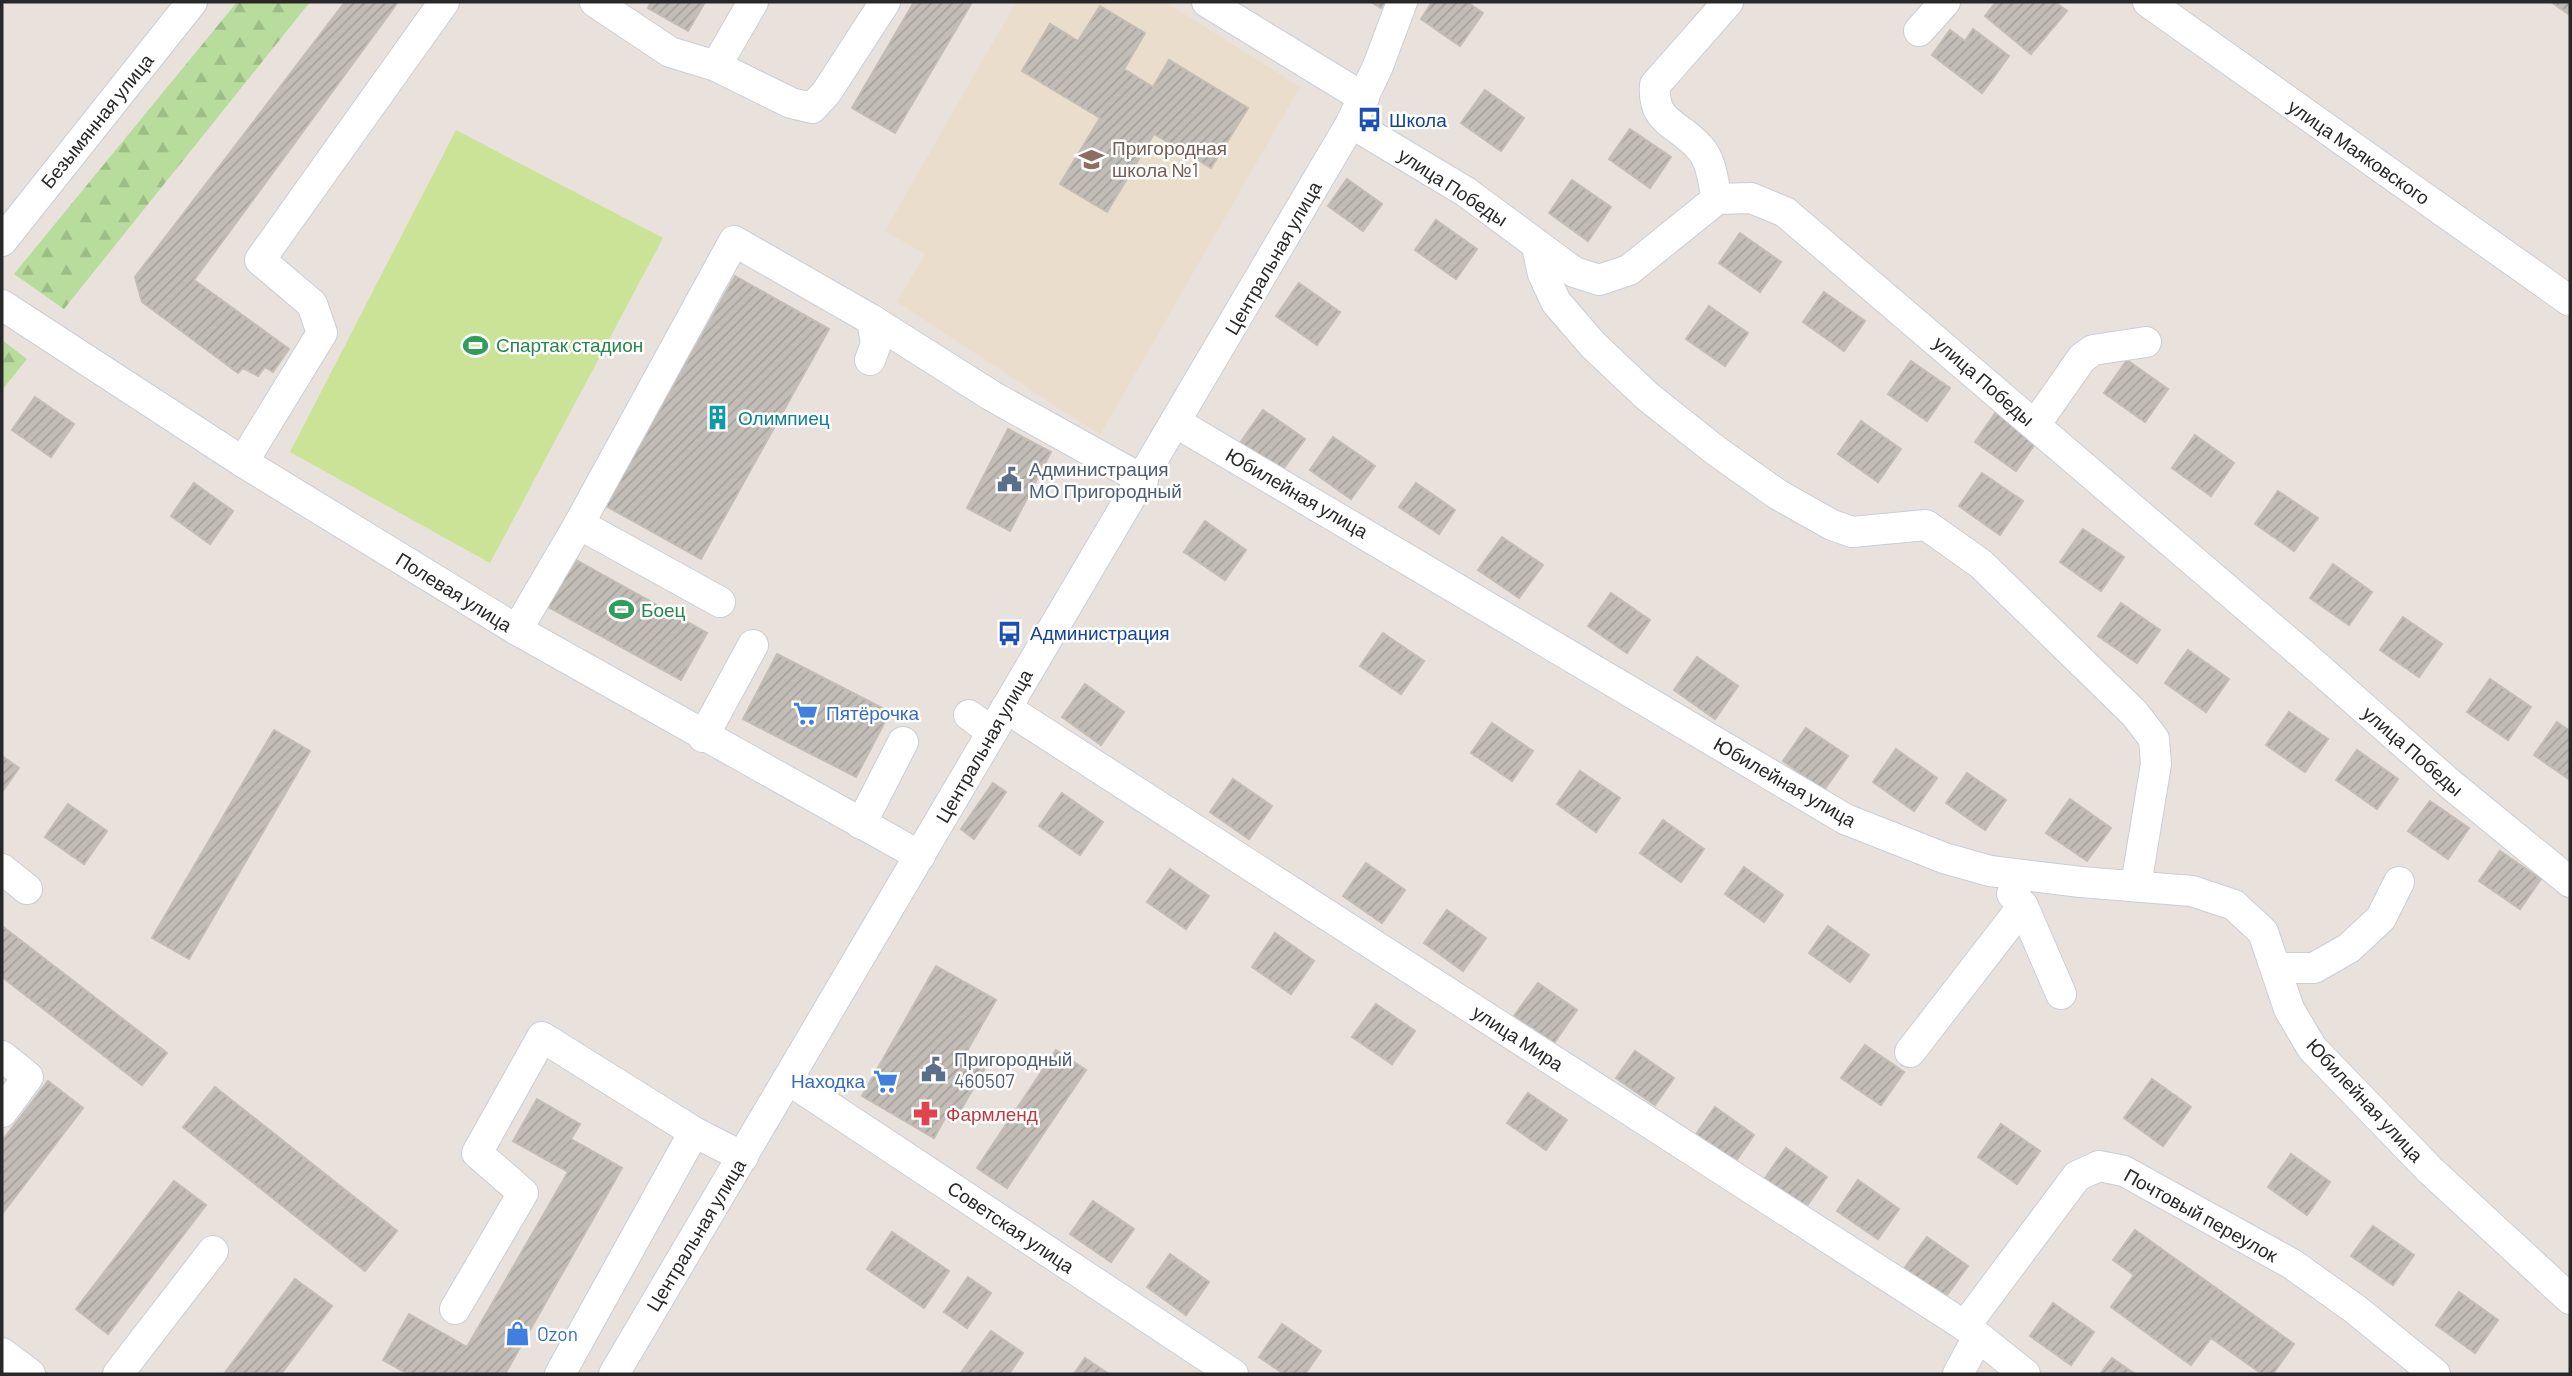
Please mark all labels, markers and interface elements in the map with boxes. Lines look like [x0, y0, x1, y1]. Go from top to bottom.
street label: Безымянная улица [35, 49, 158, 193]
street label: улица Маяковского [2284, 94, 2435, 209]
bus stop icon: Школа [1355, 106, 1383, 134]
place label: Школа [1389, 108, 1447, 131]
place label: Пригородная школа №1 [1112, 136, 1227, 181]
street label: улица Победы [1394, 143, 1512, 230]
school or university icon: Пригородная школа №1 [1078, 145, 1106, 173]
street label: Центральная улица [1219, 177, 1326, 339]
sports icon: Спартак стадион [462, 331, 490, 359]
street label: улица Победы [1929, 331, 2039, 431]
place label: Спартак стадион [496, 333, 643, 356]
building icon: Олимпиец [704, 404, 732, 432]
place label: Олимпиец [738, 406, 830, 429]
street label: Юбилейная улица [1222, 443, 1373, 543]
place label: Администрация МО Пригородный [1029, 457, 1182, 502]
public building icon: Администрация МО Пригородный [995, 466, 1023, 494]
street label: Полевая улица [392, 547, 517, 637]
sports icon: Боец [607, 596, 635, 624]
place label: Боец [641, 598, 686, 621]
bus stop icon: Администрация [996, 619, 1024, 647]
place label: Администрация [1030, 621, 1170, 644]
street label: Центральная улица [930, 665, 1037, 827]
supermarket icon: Пятёрочка [792, 699, 820, 727]
place label: Пятёрочка [826, 701, 920, 724]
street label: улица Победы [2358, 701, 2468, 801]
street label: Юбилейная улица [1710, 732, 1861, 832]
street label: улица Мира [1469, 1000, 1568, 1076]
street label: Юбилейная улица [2302, 1033, 2429, 1166]
place label: Пригородный 460507 [954, 1047, 1072, 1092]
public building icon: Пригородный 460507 [920, 1056, 948, 1084]
supermarket icon: Находка [871, 1067, 899, 1095]
place label: Находка [791, 1069, 865, 1092]
pharmacy icon: Фармленд [912, 1100, 940, 1128]
place label: Фармленд [946, 1102, 1038, 1125]
street label: Центральная улица [641, 1154, 750, 1315]
street label: Почтовый переулок [2120, 1163, 2283, 1267]
street label: Советская улица [944, 1176, 1079, 1278]
shop icon: Ozon [503, 1320, 531, 1348]
place label: Ozon [537, 1322, 578, 1345]

